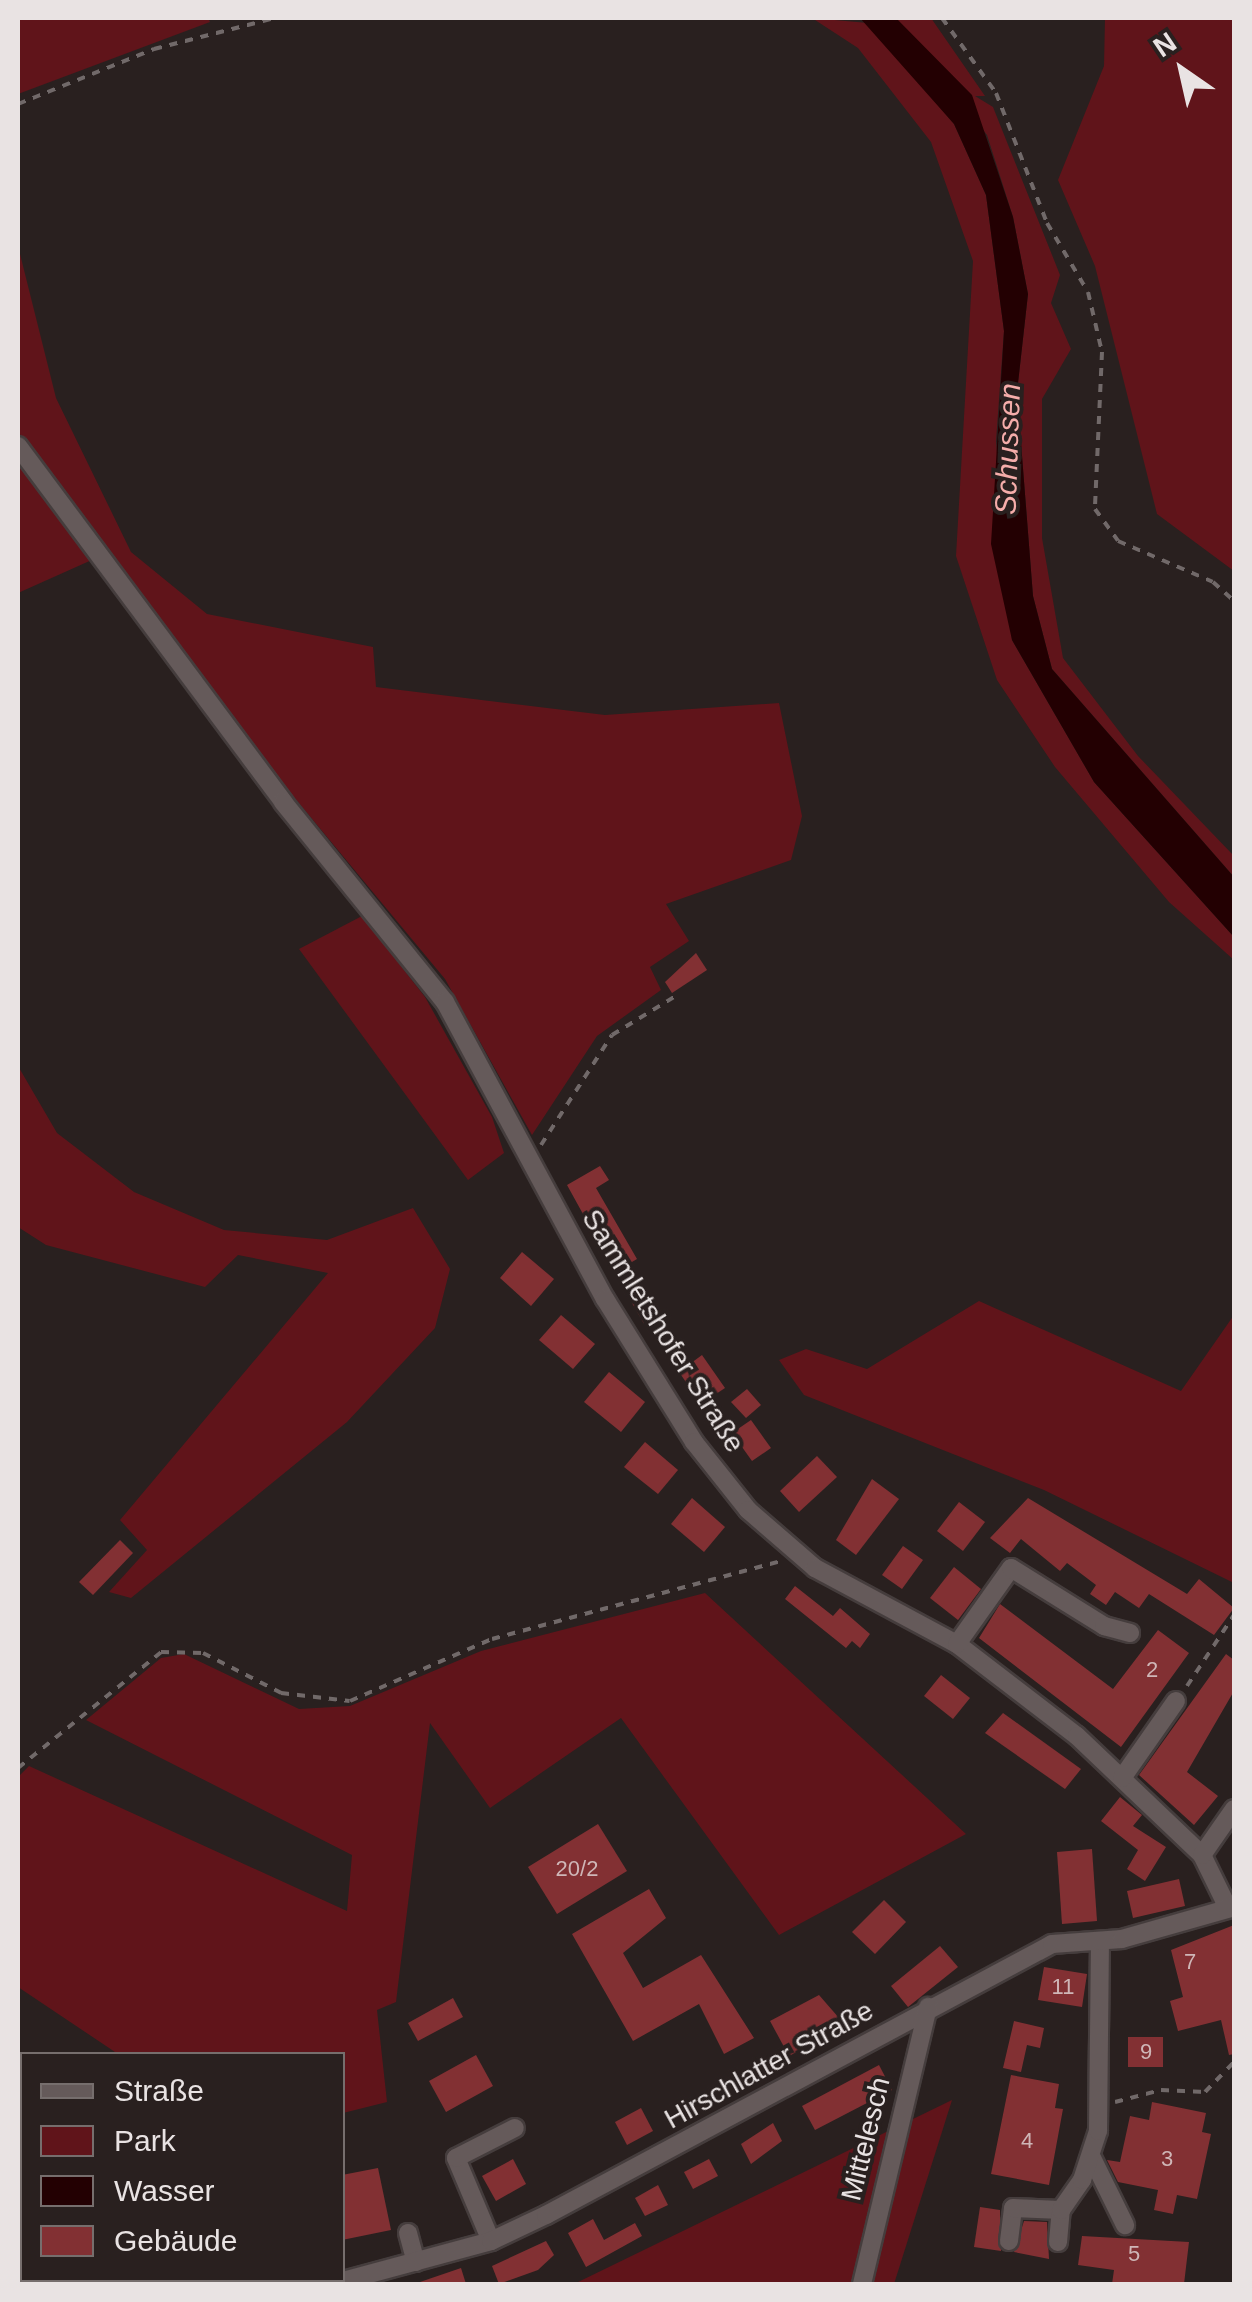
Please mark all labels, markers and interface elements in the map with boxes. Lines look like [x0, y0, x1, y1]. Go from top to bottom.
north arrow [1132, 20, 1232, 120]
text: N [1148, 26, 1182, 63]
water label: Schussen [988, 383, 1028, 515]
street label: Sammletshofer Straße [575, 1203, 751, 1459]
house number: 2 [1146, 1657, 1158, 1683]
house number: 20/2 [556, 1856, 598, 1882]
house number: 7 [1184, 1949, 1196, 1975]
house number: 11 [1052, 1974, 1074, 2000]
street label: Hirschlatter Straße [659, 1994, 879, 2136]
house number: 9 [1140, 2039, 1152, 2065]
legend [20, 2052, 345, 2282]
text: Straße [114, 2074, 204, 2107]
street label: Mittelesch [834, 2074, 898, 2204]
text: Park [114, 2124, 176, 2157]
house number: 4 [1021, 2128, 1033, 2154]
house number: 3 [1161, 2146, 1173, 2172]
text: Wasser [114, 2174, 215, 2207]
text: Gebäude [114, 2224, 237, 2257]
house number: 5 [1128, 2241, 1140, 2267]

